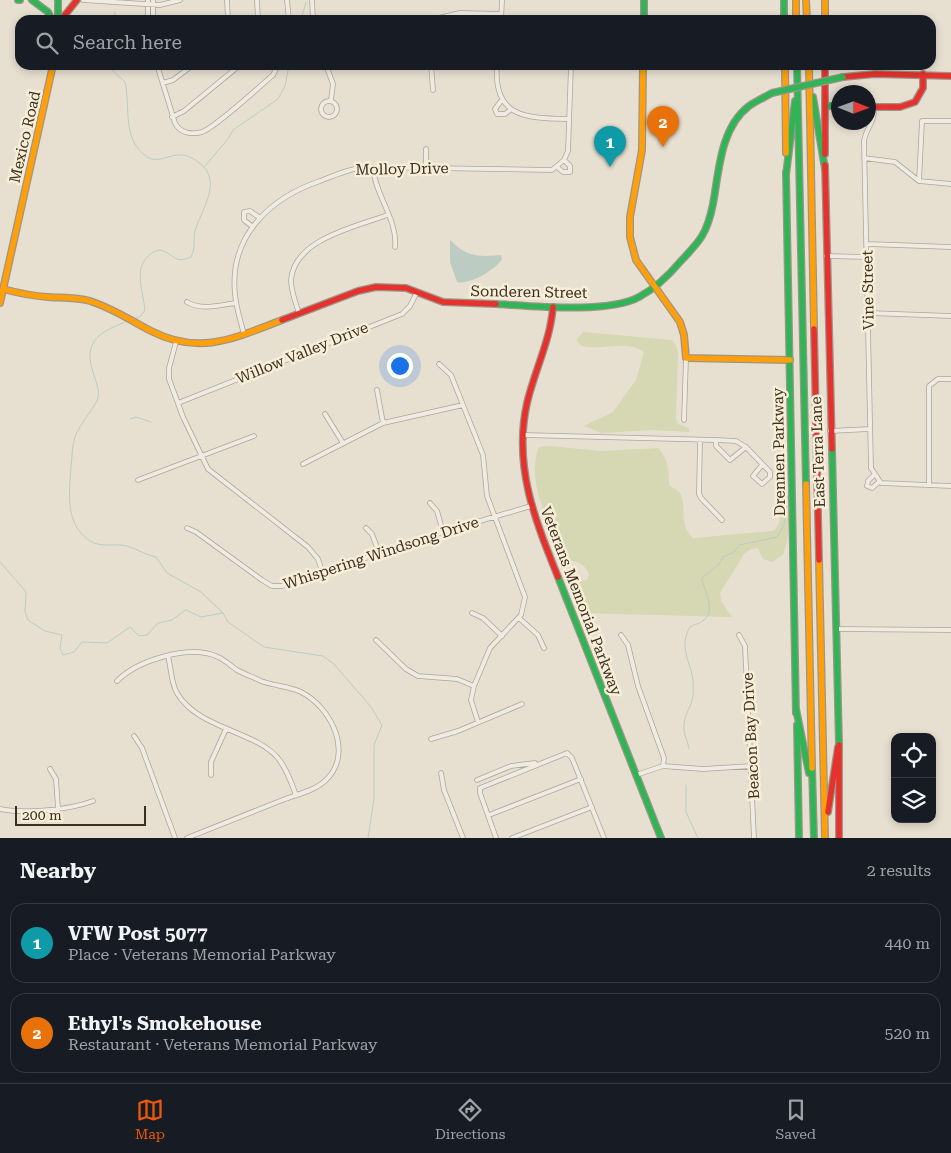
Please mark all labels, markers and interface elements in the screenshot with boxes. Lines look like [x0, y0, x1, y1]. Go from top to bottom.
search box [15, 15, 936, 70]
icon: search [33, 29, 61, 57]
text: Search here [73, 31, 182, 54]
north arrow [831, 85, 876, 130]
street label: Mexico Road [6, 89, 44, 185]
pin: 2 [647, 106, 679, 147]
pin: 1 [594, 126, 626, 167]
street label: Molloy Drive [355, 159, 449, 179]
street label: Vine Street [858, 249, 878, 330]
street label: Sonderen Street [470, 282, 588, 302]
street label: Willow Valley Drive [233, 318, 371, 388]
your location [387, 353, 413, 379]
street label: Drennen Parkway [769, 387, 789, 516]
street label: East Terra Lane [807, 396, 829, 508]
street label: Veterans Memorial Parkway [537, 504, 625, 698]
street label: Whispering Windsong Drive [281, 513, 481, 593]
street label: Beacon Bay Drive [739, 672, 763, 800]
map controls [891, 733, 936, 823]
button: locate [891, 733, 936, 778]
button: layers [891, 778, 936, 823]
scale bar [15, 803, 146, 826]
text: 200 m [22, 807, 62, 823]
text: Nearby [20, 859, 96, 883]
text: 2 results [867, 861, 931, 880]
text: VFW Post 5077 [68, 922, 208, 945]
text: 1 [33, 934, 41, 953]
text: 440 m [884, 934, 930, 953]
text: Place · Veterans Memorial Parkway [68, 945, 336, 964]
text: Ethyl's Smokehouse [68, 1012, 262, 1035]
text: 2 [33, 1024, 41, 1043]
text: 520 m [884, 1024, 930, 1043]
text: Restaurant · Veterans Memorial Parkway [68, 1035, 377, 1054]
tab: Map [135, 1096, 165, 1142]
tab: Directions [435, 1096, 505, 1142]
tab: Saved [775, 1096, 816, 1142]

